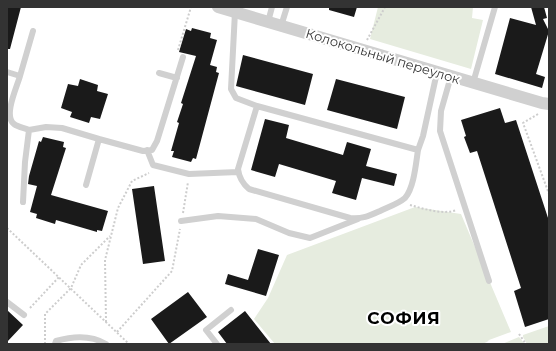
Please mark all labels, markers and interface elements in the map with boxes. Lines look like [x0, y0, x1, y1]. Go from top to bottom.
street label: Колокольный переулок [304, 25, 462, 87]
district label: СОФИЯ [367, 308, 441, 328]

